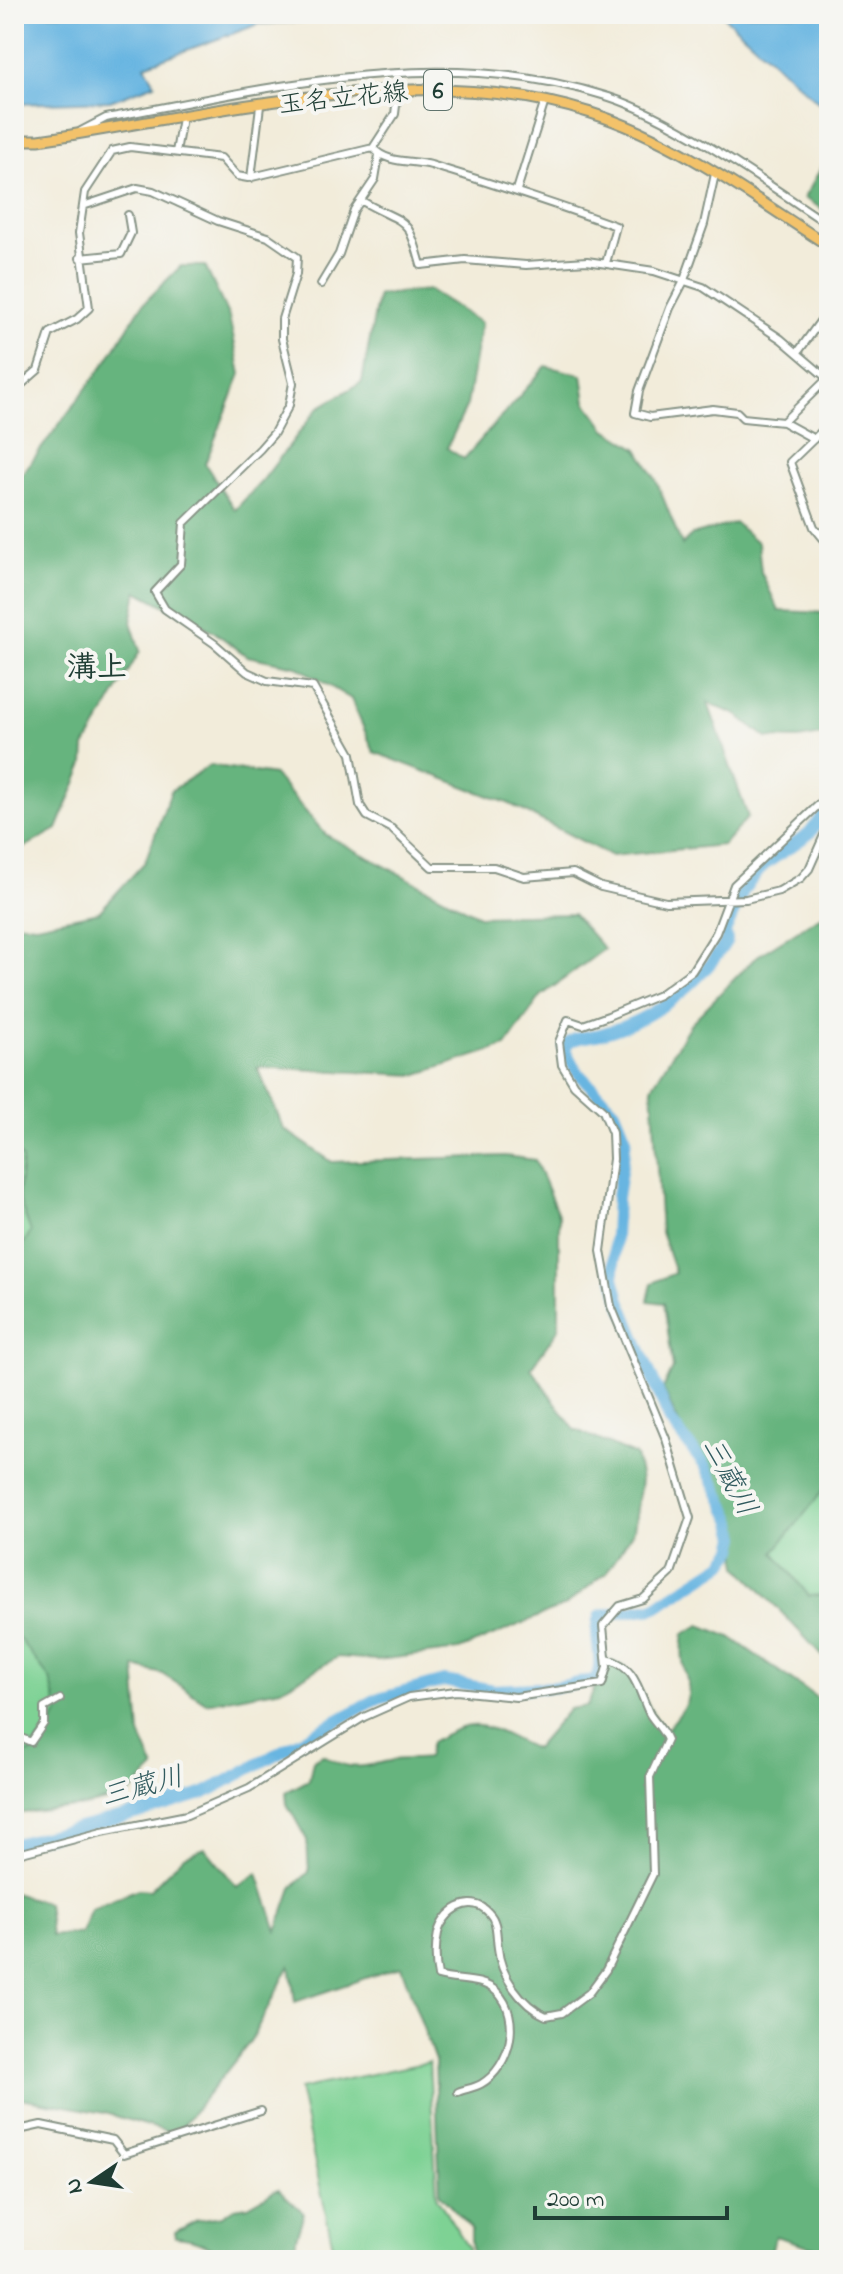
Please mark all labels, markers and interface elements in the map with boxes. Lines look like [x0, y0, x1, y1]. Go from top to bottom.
road number: 6 [424, 70, 452, 110]
street label: 玉名立花線 [277, 74, 410, 126]
district label: 溝上 [67, 647, 127, 691]
water label: 三蔵川 [690, 1431, 766, 1524]
water label: 三蔵川 [97, 1758, 189, 1819]
north arrow [52, 2142, 132, 2222]
scale bar [535, 2170, 727, 2220]
text: N [58, 2175, 93, 2197]
text: 200 m [547, 2183, 604, 2218]

